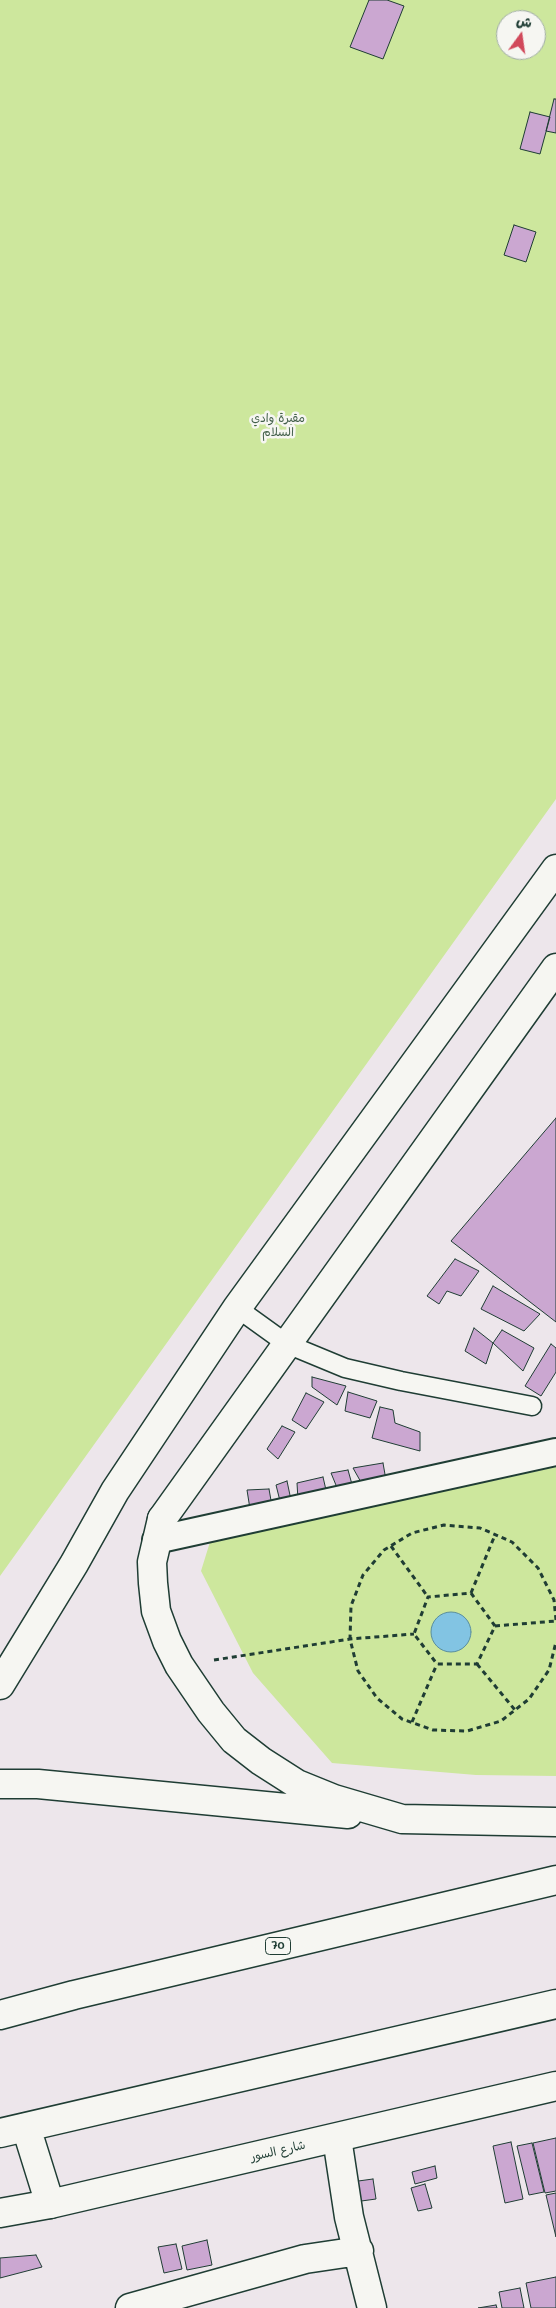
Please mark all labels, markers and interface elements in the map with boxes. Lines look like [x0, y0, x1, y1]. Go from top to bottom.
north arrow [496, 10, 546, 60]
text: ش [515, 10, 534, 32]
park label: مقبرة وادي السلام [251, 411, 305, 439]
road number: 70 [266, 1938, 290, 1954]
street label: شارع السور [249, 2138, 307, 2164]

